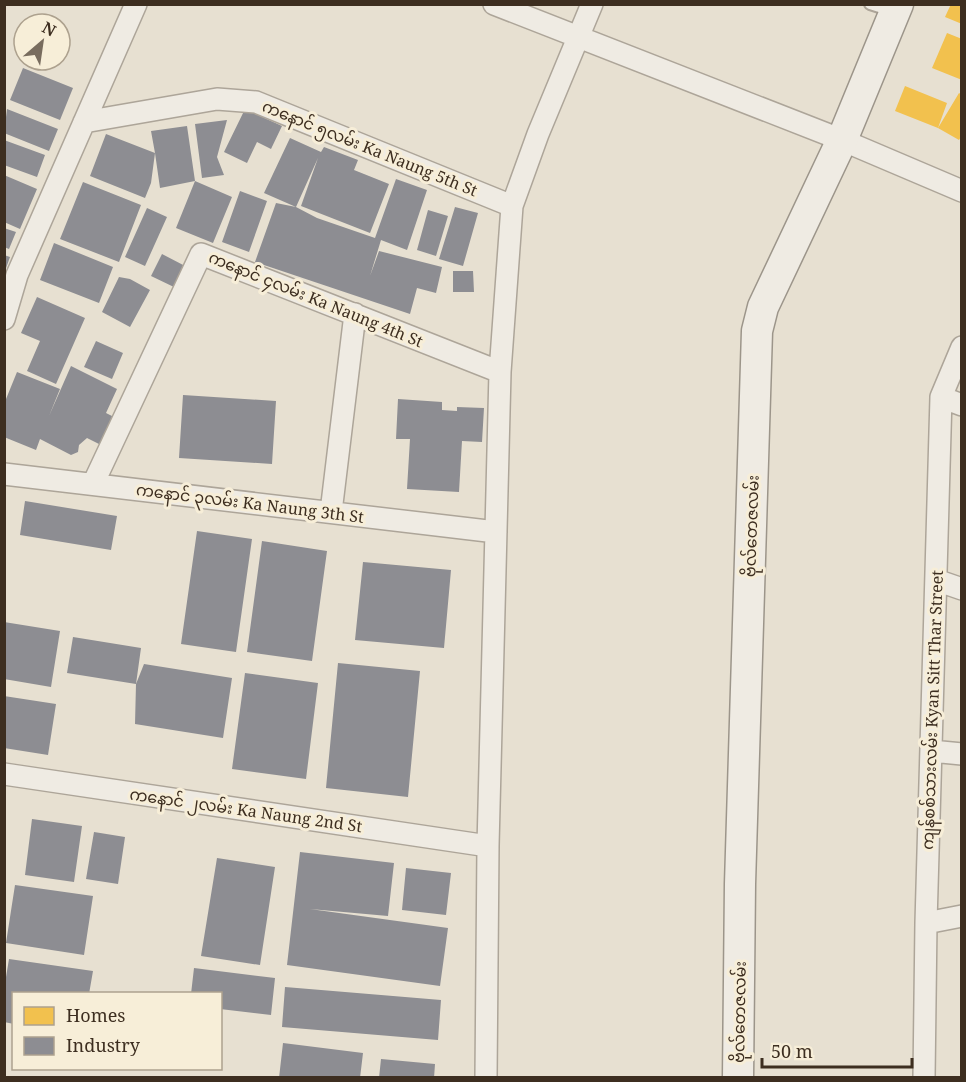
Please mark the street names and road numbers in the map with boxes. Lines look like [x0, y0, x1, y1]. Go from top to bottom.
street label: ကနောင် ၅လမ်း Ka Naung 5th St [258, 95, 481, 204]
street label: ကနောင် ၄လမ်း Ka Naung 4th St [204, 246, 427, 355]
street label: ဗိုလ်တေဇလမ်း [738, 475, 768, 578]
street label: ကနောင် ၃လမ်း Ka Naung 3th St [134, 478, 366, 531]
street label: ကျန်စစ်သားလမ်း Kyan Sitt Thar Street [916, 569, 951, 850]
street label: ကနောင် ၂လမ်း Ka Naung 2nd St [128, 783, 364, 840]
street label: ဗိုလ်တေဇလမ်း [727, 961, 755, 1063]

